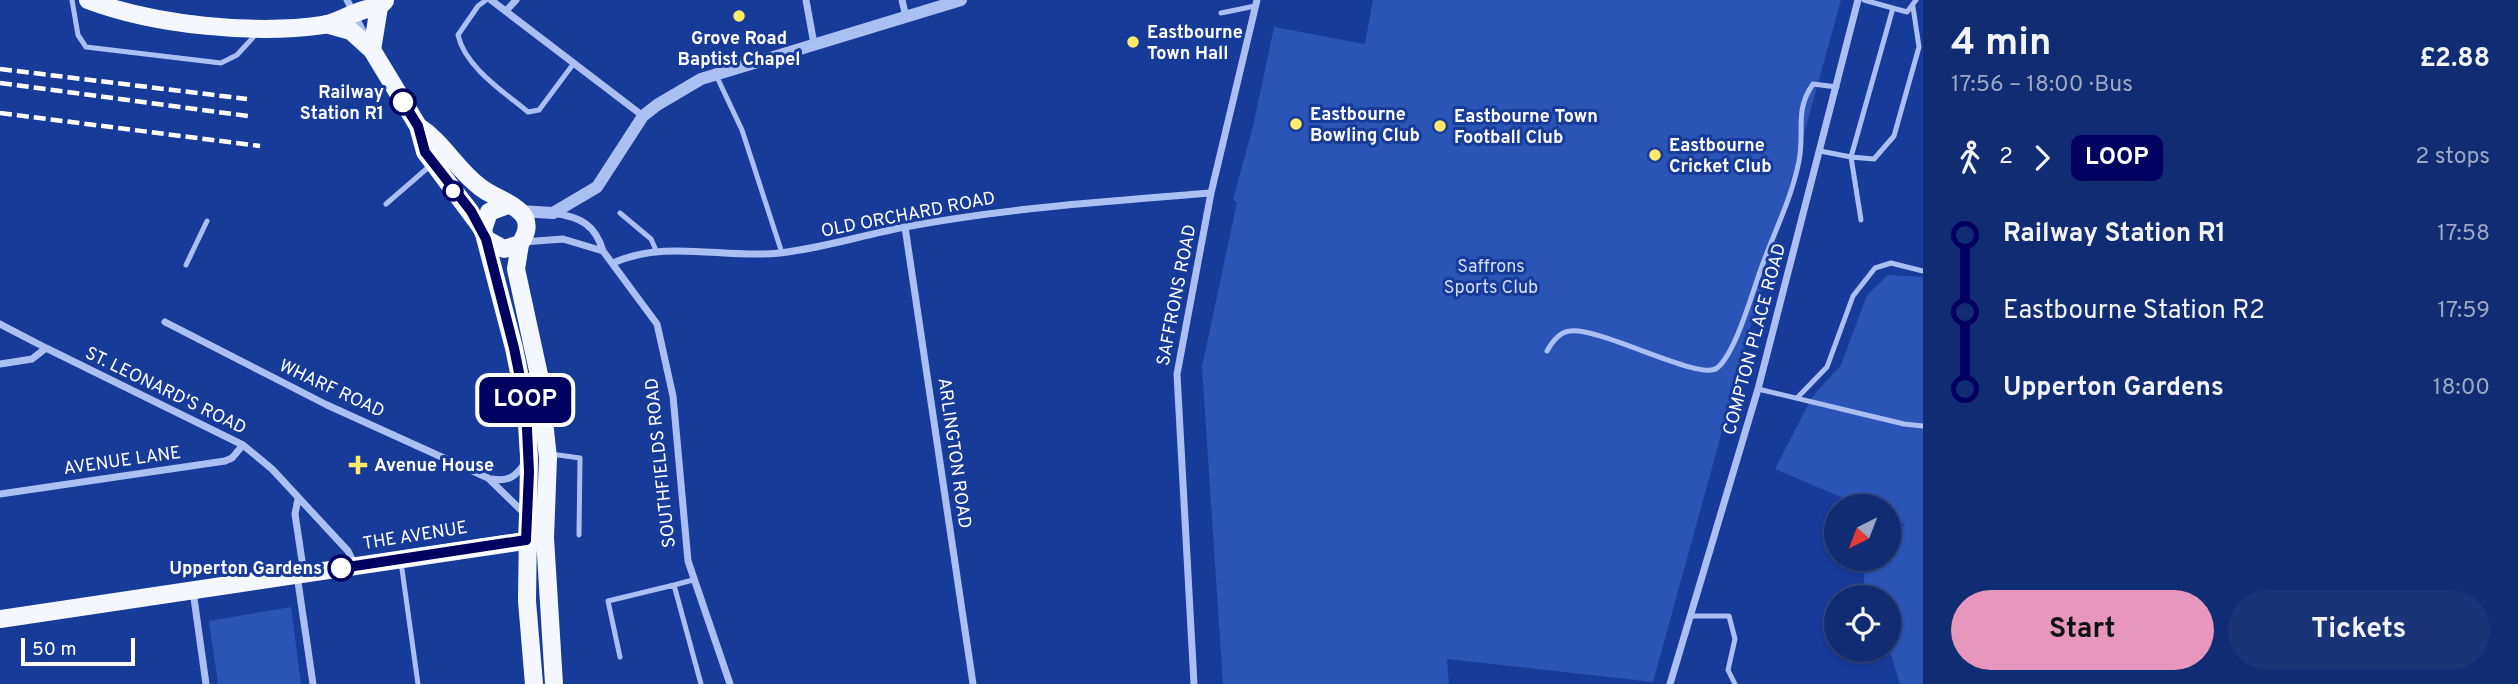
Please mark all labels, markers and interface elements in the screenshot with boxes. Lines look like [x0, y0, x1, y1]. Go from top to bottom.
marker: Grove Road Baptist Chapel [731, 8, 747, 24]
text: 4 min [1951, 20, 2051, 69]
place label: Eastbourne Town Hall [1147, 22, 1243, 66]
place label: Grove Road Baptist Chapel [678, 28, 800, 72]
marker: Eastbourne Town Hall [1125, 34, 1141, 50]
text: £2.88 [2419, 43, 2490, 76]
text: 17:56 – 18:00 · Bus [1951, 71, 2133, 100]
place label: Railway Station R1 [300, 82, 384, 126]
marker: Railway Station R1 [390, 89, 416, 115]
place label: Eastbourne Bowling Club [1310, 104, 1420, 148]
place label: Eastbourne Town Football Club [1454, 106, 1598, 150]
marker: Eastbourne Bowling Club [1288, 116, 1304, 132]
marker: Eastbourne Town Football Club [1432, 118, 1448, 134]
place label: Eastbourne Cricket Club [1669, 135, 1772, 179]
icon: walk [1951, 139, 1989, 177]
icon: forward [2023, 139, 2061, 177]
text: 2 [1999, 143, 2013, 172]
text: LOOP [2085, 143, 2149, 173]
text: 2 stops [2415, 143, 2490, 172]
marker: Eastbourne Cricket Club [1647, 147, 1663, 163]
unlabelled marker [443, 181, 463, 201]
street label: OLD ORCHARD ROAD [819, 187, 997, 244]
text: Railway Station R1 [2003, 218, 2226, 251]
text: 17:58 [2437, 220, 2490, 249]
street label: SAFFRONS ROAD [1152, 223, 1202, 368]
street label: COMPTON PLACE ROAD [1719, 241, 1792, 438]
park label: Saffrons Sports Club [1444, 256, 1538, 300]
text: Eastbourne Station R2 [2003, 295, 2265, 328]
text: 17:59 [2437, 297, 2490, 326]
street label: ST. LEONARD'S ROAD [81, 342, 250, 440]
street label: WHARF ROAD [275, 355, 388, 424]
text: Upperton Gardens [2003, 372, 2224, 405]
text: 18:00 [2433, 374, 2490, 403]
street label: ARLINGTON ROAD [932, 376, 975, 530]
line badge: LOOP [476, 377, 574, 423]
street label: SOUTHFIELDS ROAD [641, 377, 682, 549]
text: LOOP [493, 385, 557, 415]
street label: AVENUE LANE [62, 442, 182, 481]
marker: Avenue House [348, 455, 368, 475]
place label: Avenue House [374, 455, 494, 478]
north arrow [1824, 494, 1900, 570]
map controls [1824, 494, 1901, 662]
street label: THE AVENUE [361, 517, 469, 556]
marker: Upperton Gardens [328, 555, 354, 581]
place label: Upperton Gardens [169, 558, 322, 581]
button: locate [1824, 585, 1901, 662]
button: Start [1951, 590, 2214, 670]
button: Tickets [2228, 590, 2490, 670]
scale bar [21, 635, 135, 667]
text: 50 m [32, 638, 77, 662]

